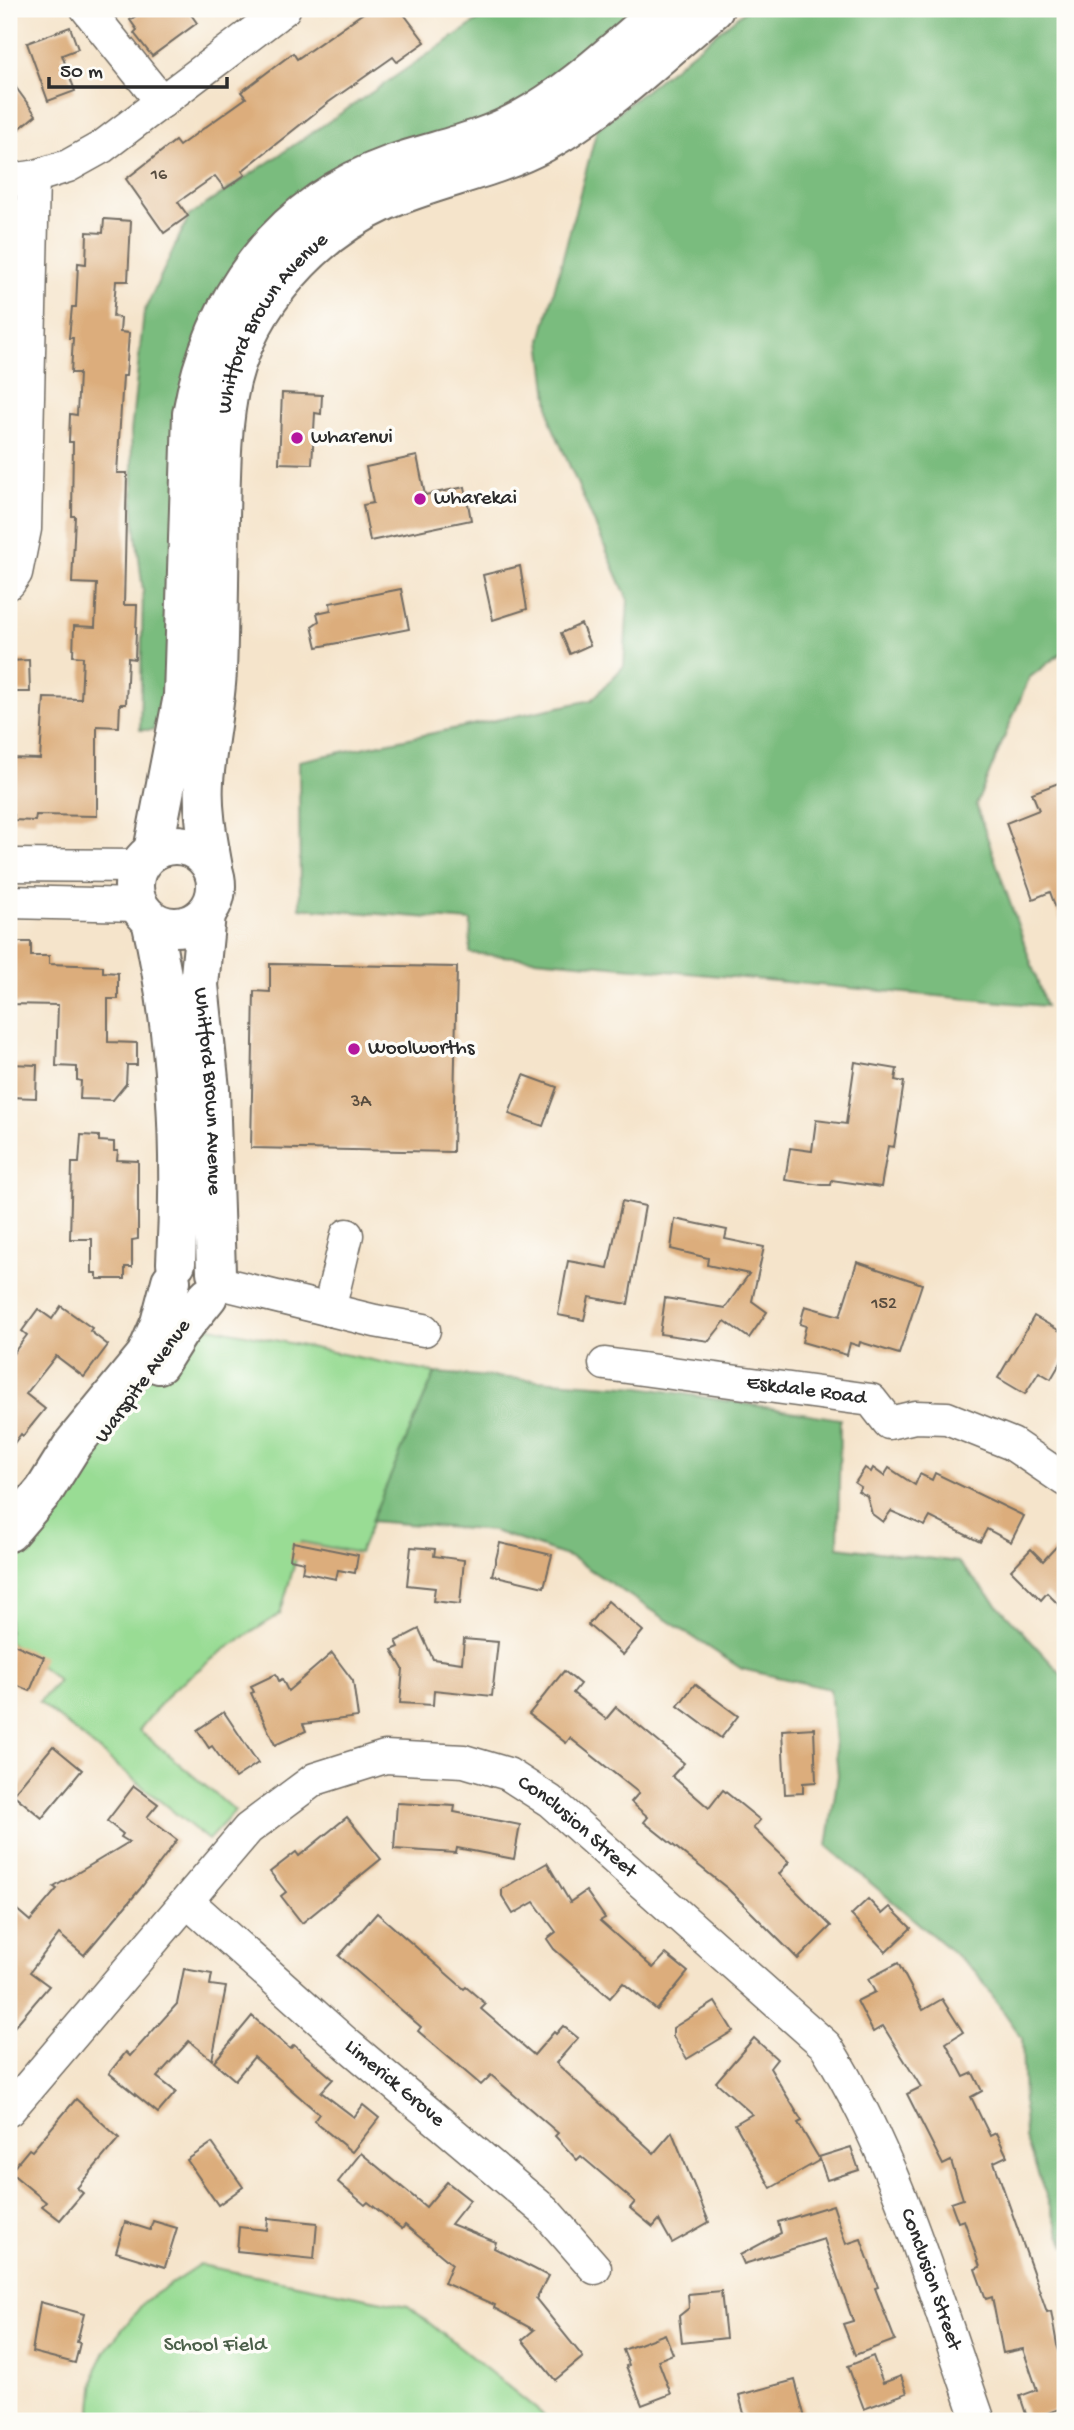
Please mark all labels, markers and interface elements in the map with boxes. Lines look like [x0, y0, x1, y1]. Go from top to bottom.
scale bar [49, 46, 228, 90]
text: 50 m [60, 61, 103, 86]
house number: 16 [150, 165, 168, 186]
street label: Whitford Brown Avenue [213, 227, 335, 415]
place label: wharenui [311, 426, 393, 451]
marker: wharenui [289, 430, 305, 446]
place label: wharekai [434, 487, 517, 512]
marker: wharekai [412, 491, 428, 507]
street label: Whitford Brown Avenue [187, 986, 226, 1197]
place label: Woolworths [368, 1037, 476, 1062]
marker: Woolworths [346, 1041, 362, 1057]
house number: 3A [350, 1092, 372, 1113]
house number: 152 [870, 1294, 897, 1315]
street label: Warspite Avenue [91, 1314, 198, 1449]
street label: Eskdale Road [745, 1371, 869, 1412]
street label: Conclusion Street [512, 1771, 643, 1886]
street label: Limerick Grove [339, 2035, 450, 2134]
street label: Conclusion Street [894, 2205, 967, 2356]
park label: School Field [164, 2334, 268, 2359]

